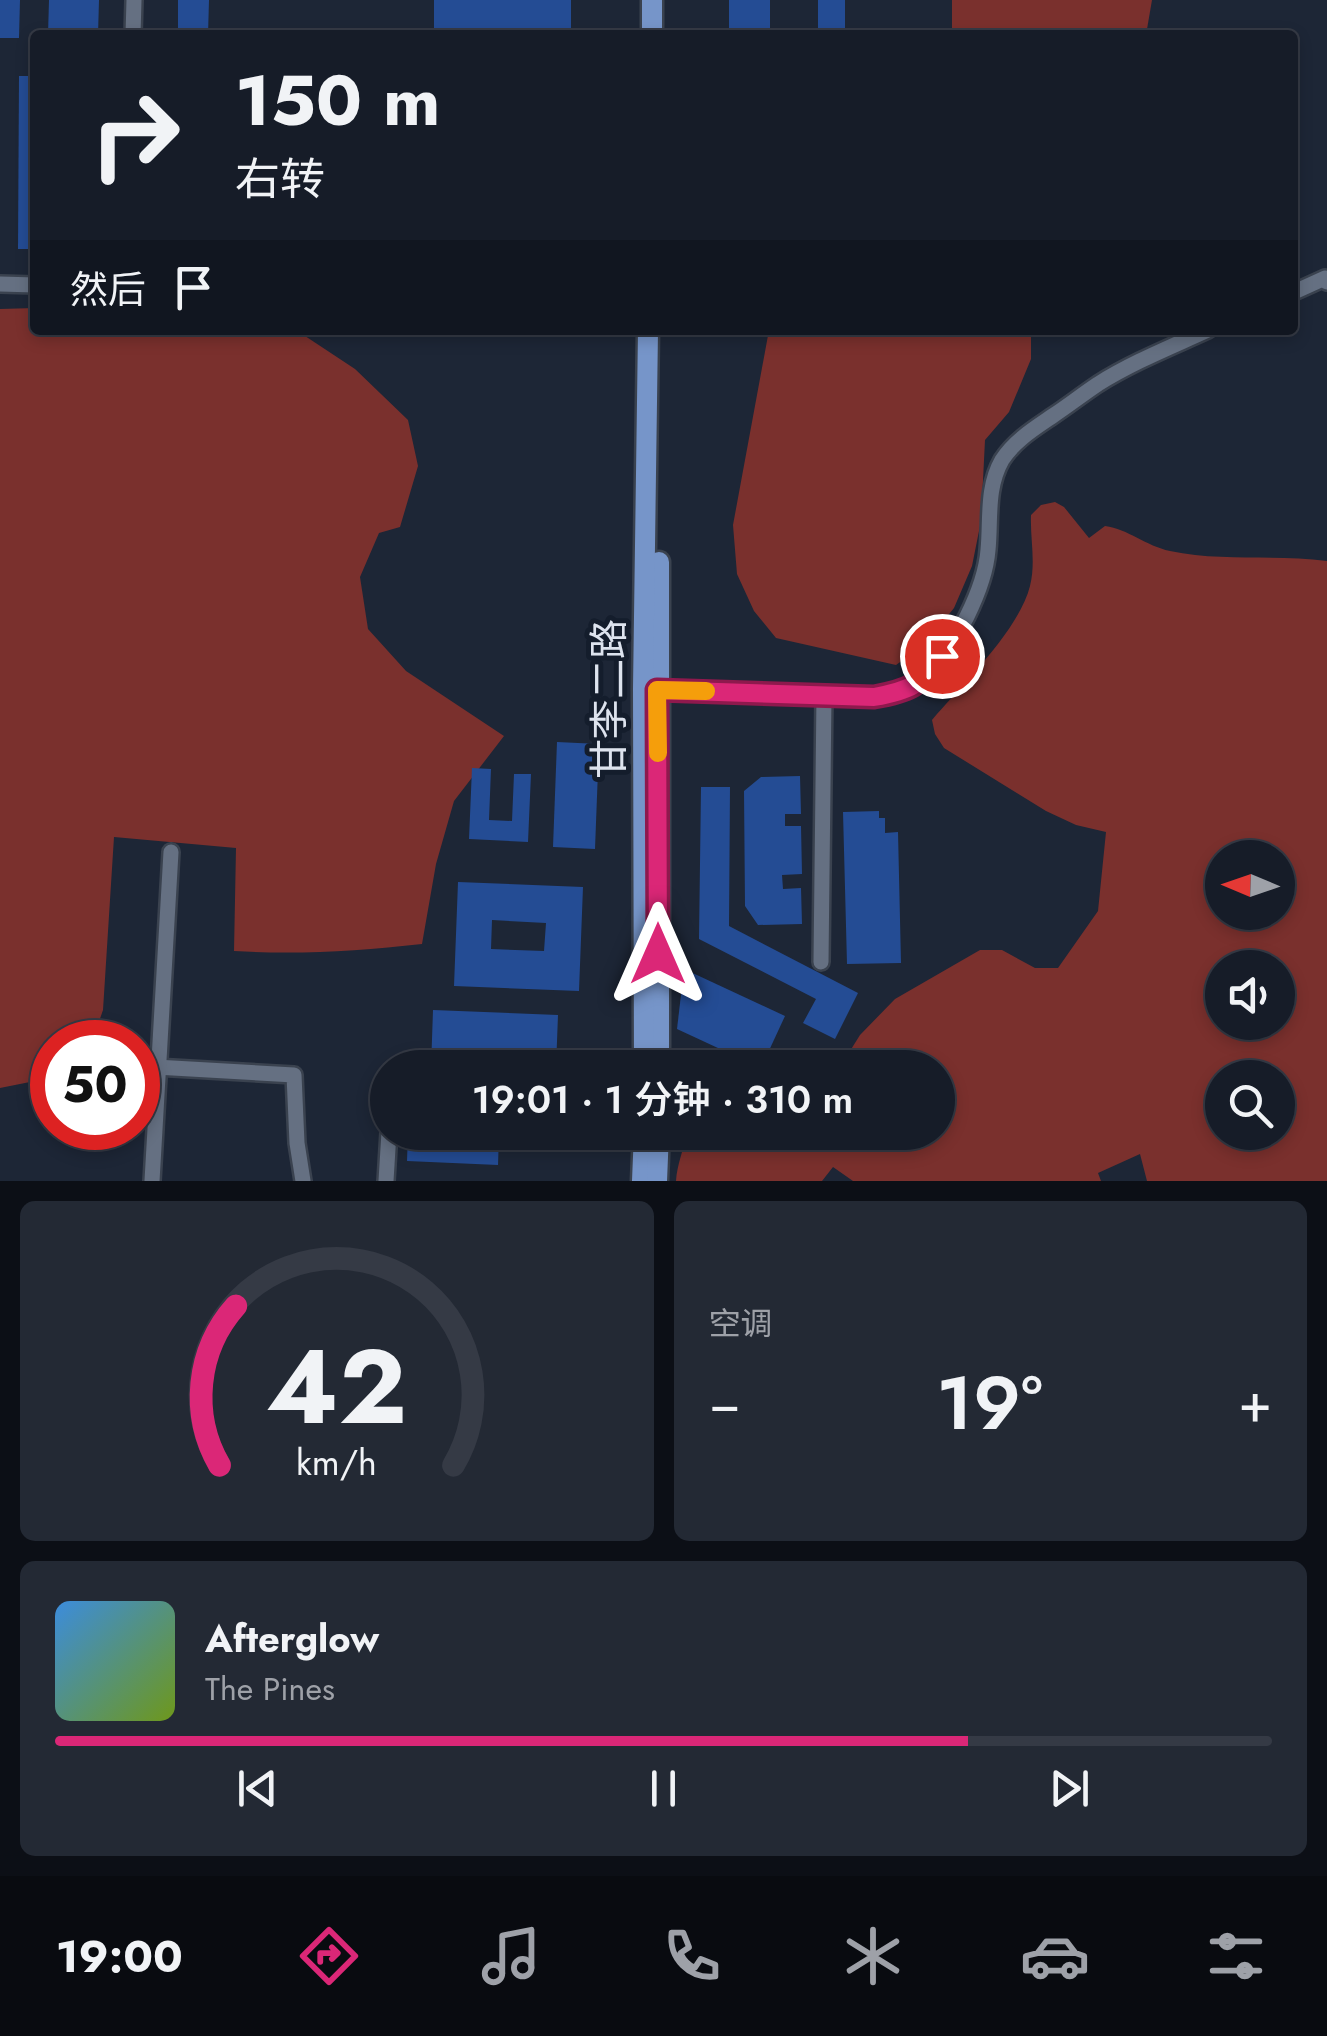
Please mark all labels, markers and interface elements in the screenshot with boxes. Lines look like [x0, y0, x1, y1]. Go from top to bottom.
text: 150 m [235, 50, 441, 151]
icon: right [70, 70, 200, 200]
text: 右转 [235, 147, 325, 212]
icon: arrive [166, 260, 221, 315]
text: 然后 [70, 262, 146, 317]
pin [900, 614, 985, 699]
street label: 甘李二路 [580, 619, 638, 779]
icon: arrive [915, 629, 970, 684]
north arrow [1205, 840, 1295, 930]
map controls [1205, 840, 1295, 1150]
position arrow [606, 902, 710, 1006]
button: sound [1205, 950, 1295, 1040]
speed limit sign: 50 [30, 1020, 160, 1150]
button: search [1205, 1060, 1295, 1150]
text: 19:01 · 1 分钟 · 310 m [472, 1072, 853, 1127]
text: 空调 [709, 1301, 773, 1347]
text: 42 [266, 1312, 407, 1462]
text: 19° [936, 1349, 1043, 1457]
text: − [709, 1363, 741, 1443]
text: + [1238, 1363, 1272, 1443]
text: km/h [296, 1437, 377, 1488]
text: Afterglow [205, 1611, 379, 1666]
text: The Pines [205, 1666, 335, 1712]
icon: previous [230, 1761, 285, 1816]
icon: pause [636, 1761, 691, 1816]
icon: next [1042, 1761, 1097, 1816]
icon: directions [294, 1921, 364, 1991]
icon: music [476, 1921, 546, 1991]
icon: phone [657, 1921, 727, 1991]
icon: climate [838, 1921, 908, 1991]
icon: car [1020, 1921, 1090, 1991]
icon: filters [1201, 1921, 1271, 1991]
text: 19:00 [56, 1924, 183, 1989]

